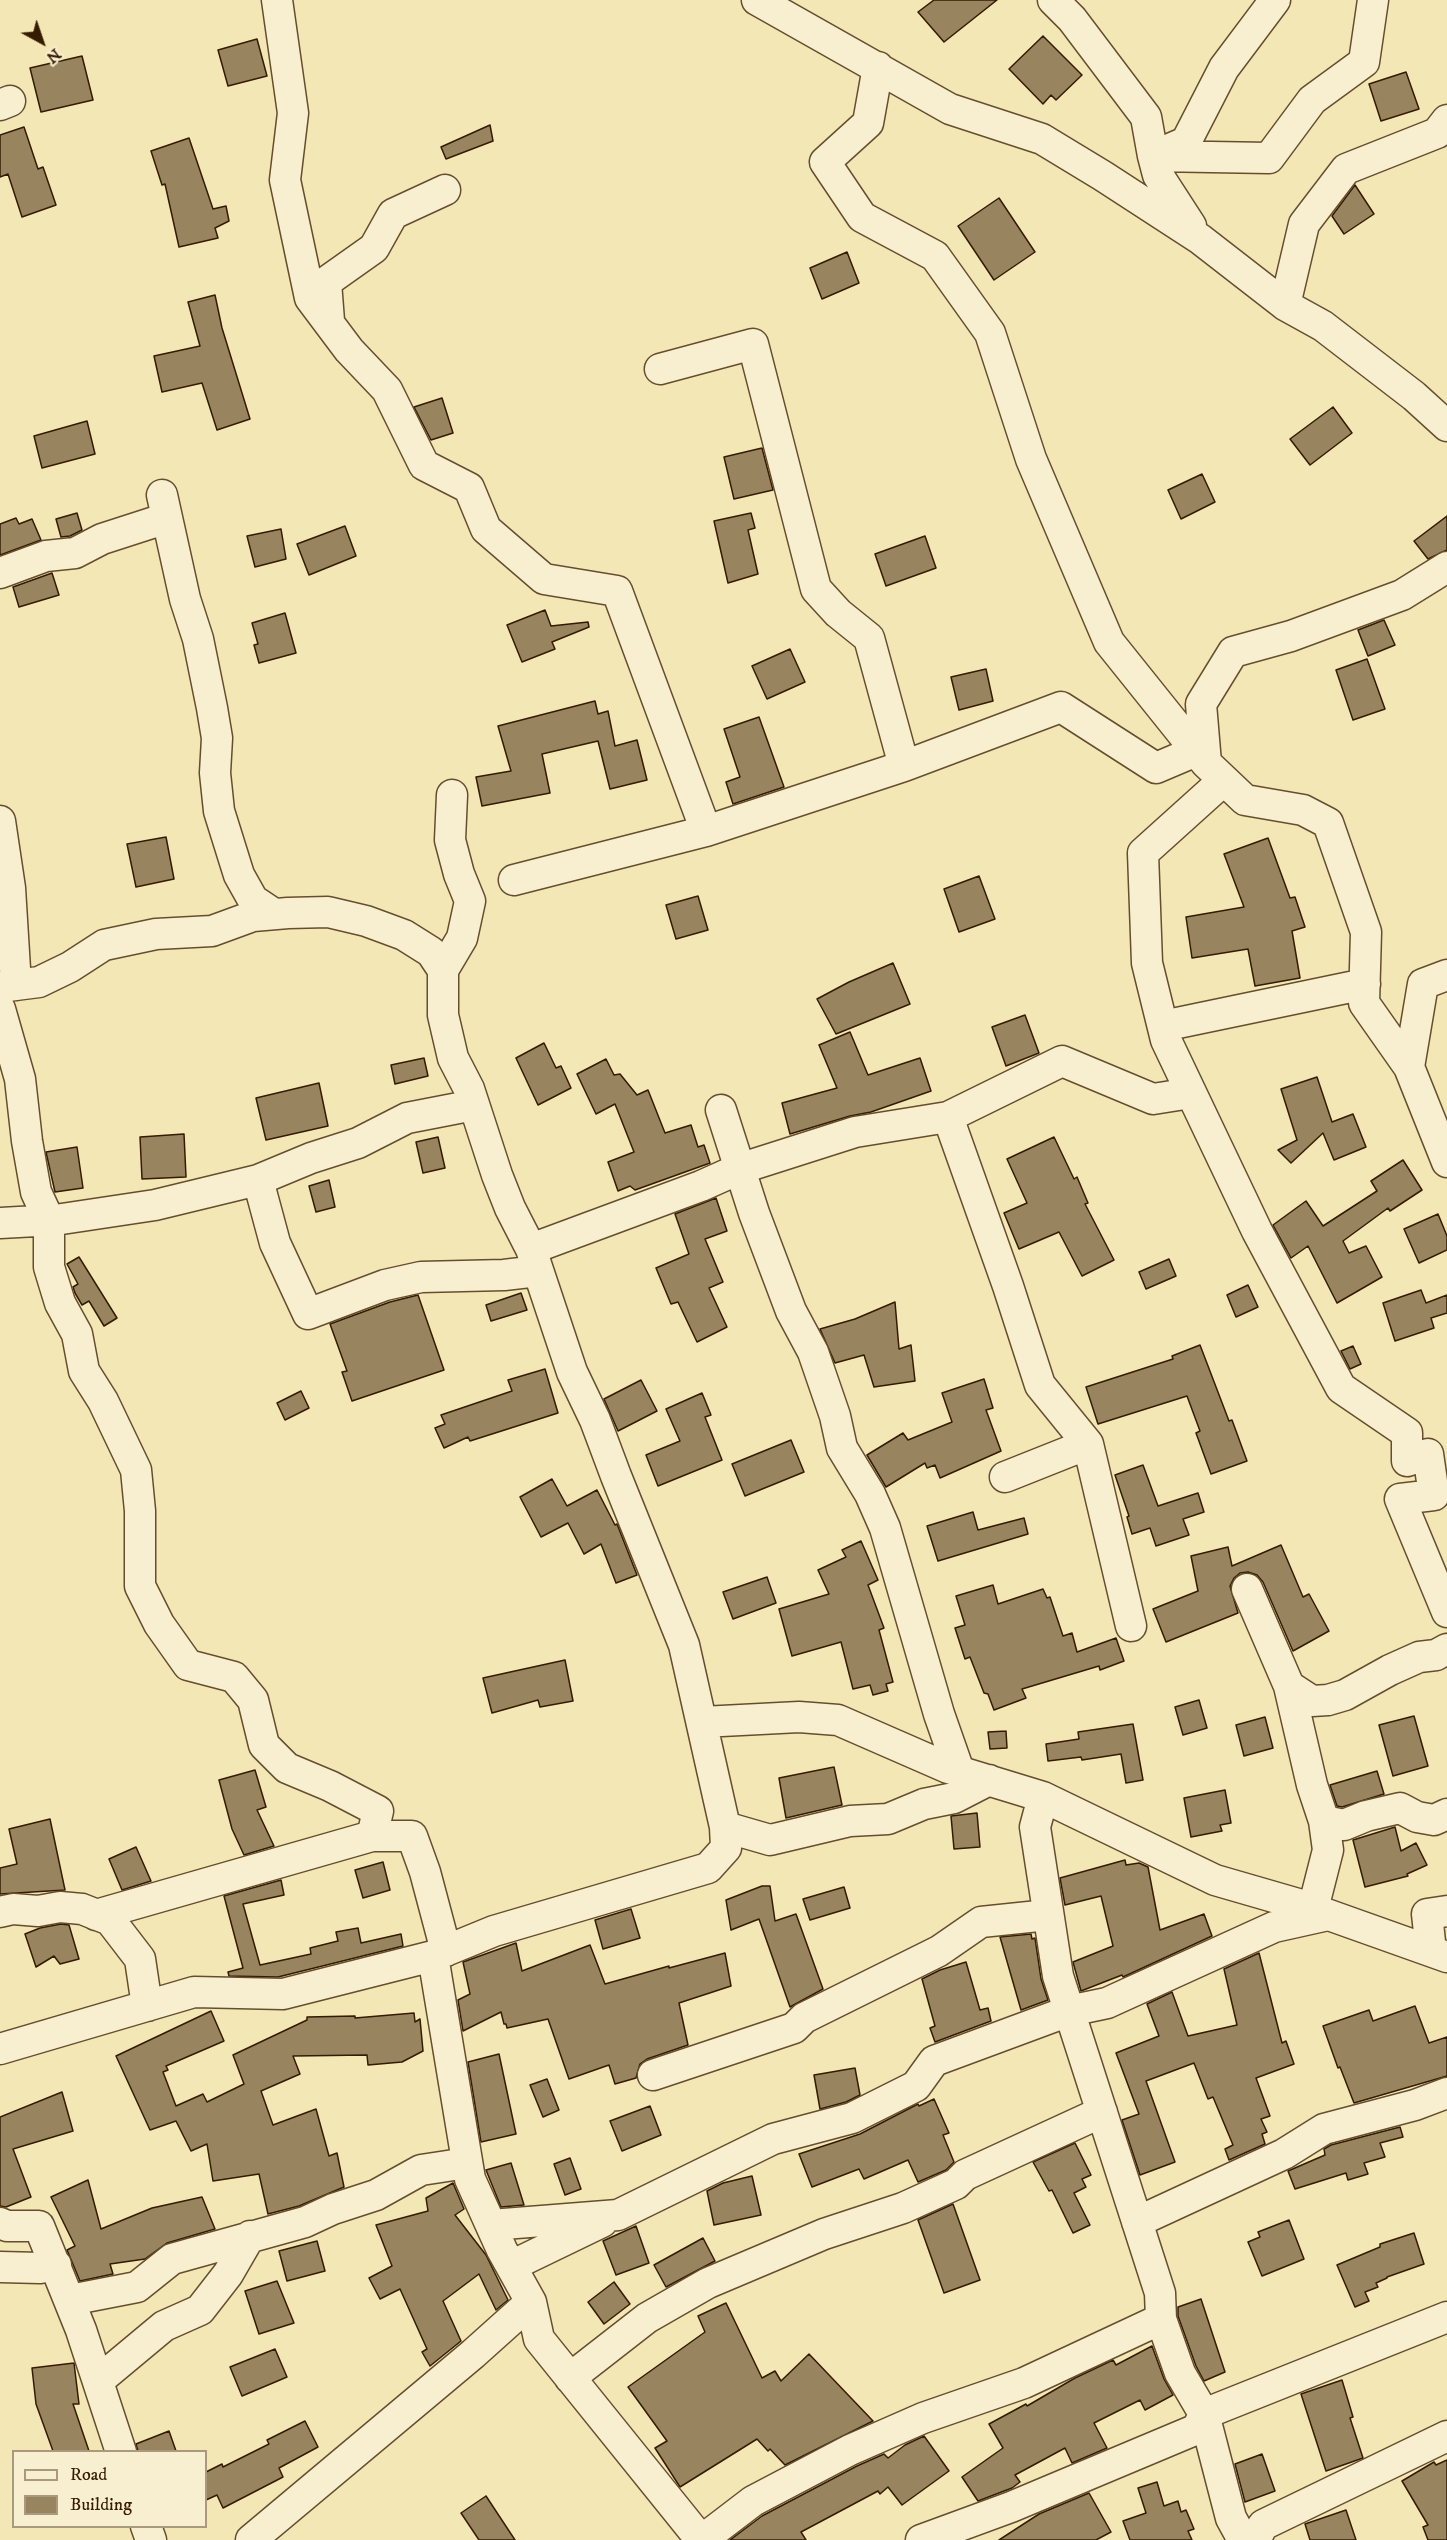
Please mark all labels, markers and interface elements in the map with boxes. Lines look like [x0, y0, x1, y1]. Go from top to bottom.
north arrow [12, 12, 72, 72]
text: N [42, 44, 65, 68]
legend [12, 2450, 207, 2528]
text: Road [70, 2464, 107, 2486]
text: Building [70, 2494, 132, 2516]

